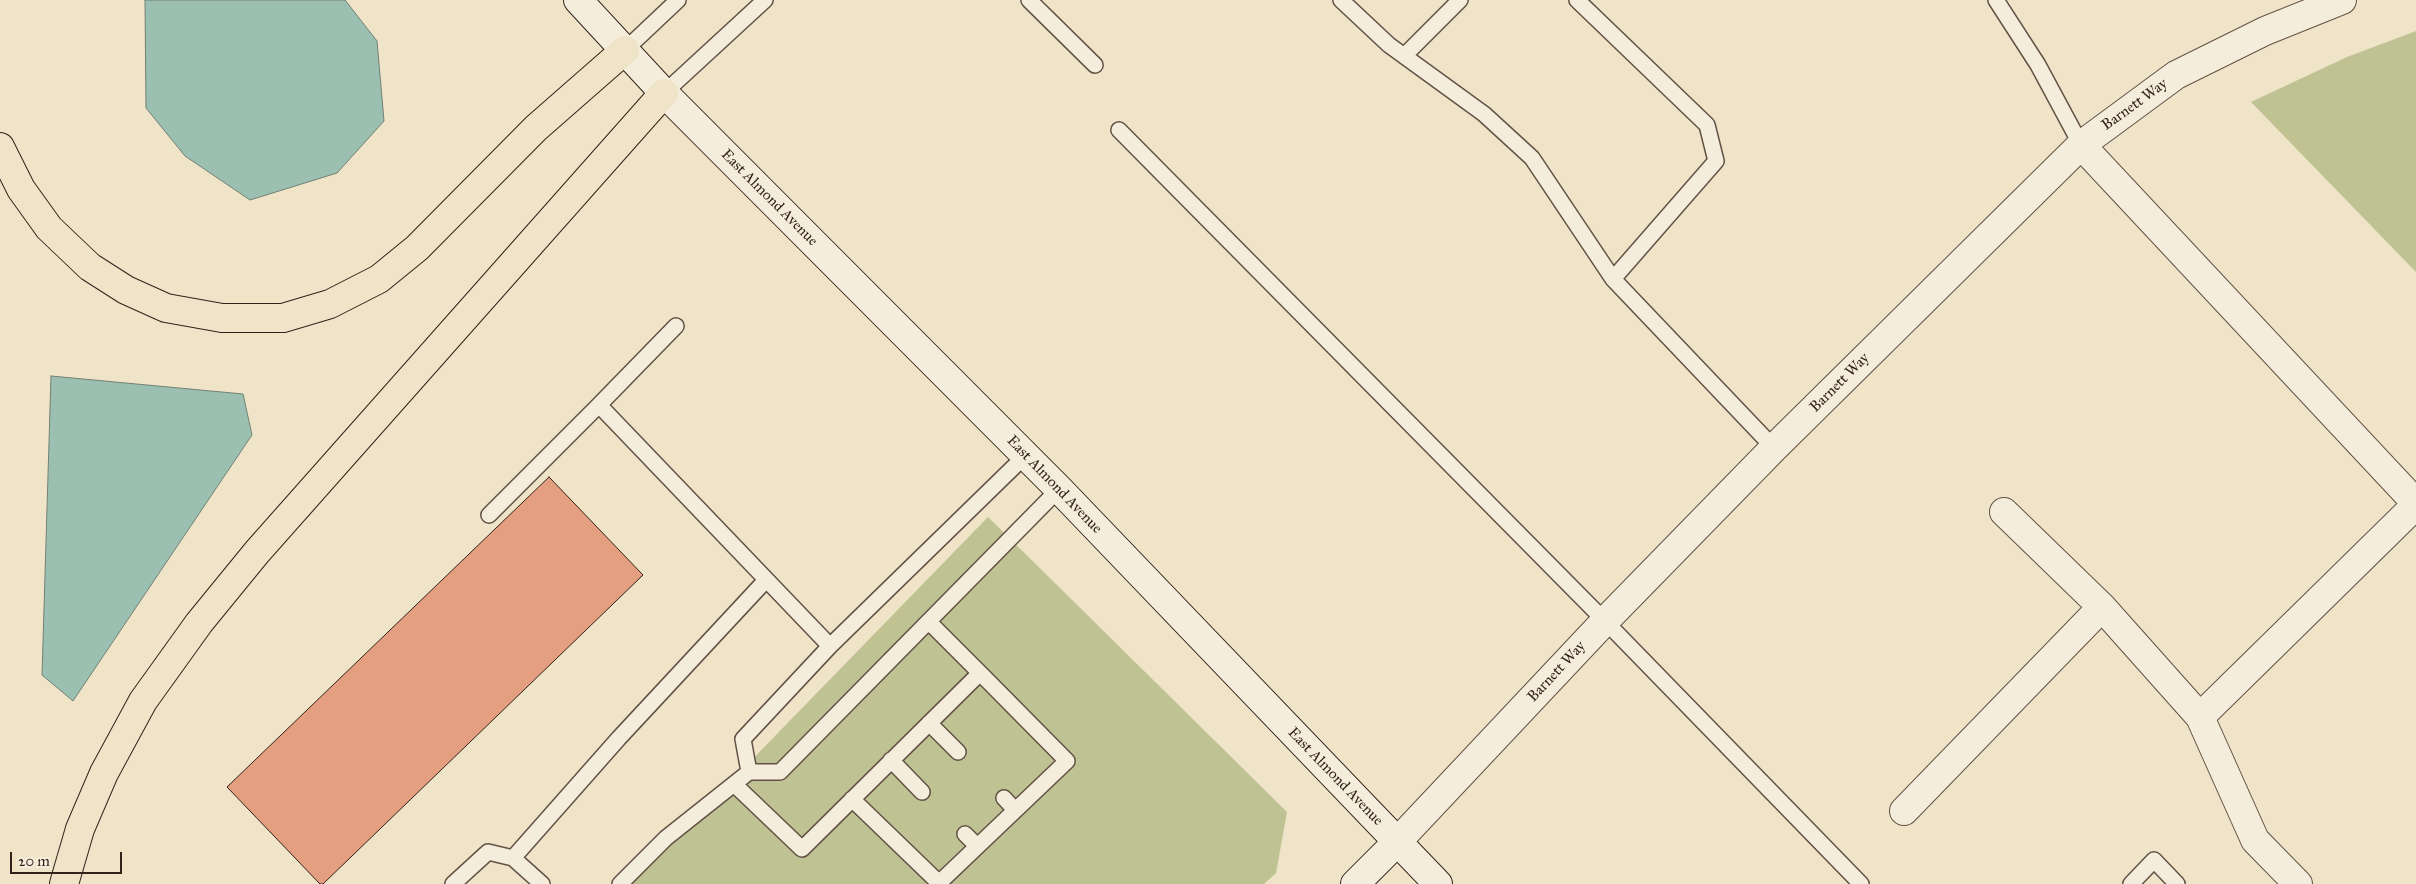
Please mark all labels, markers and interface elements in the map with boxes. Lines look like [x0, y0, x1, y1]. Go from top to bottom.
street label: Barnett Way [2099, 75, 2171, 135]
street label: East Almond Avenue [717, 146, 821, 250]
street label: Barnett Way [1806, 349, 1874, 417]
street label: East Almond Avenue [1003, 432, 1105, 538]
street label: Barnett Way [1524, 638, 1590, 706]
street label: East Almond Avenue [1284, 724, 1386, 830]
scale bar [12, 842, 125, 874]
text: 20 m [18, 852, 50, 870]

